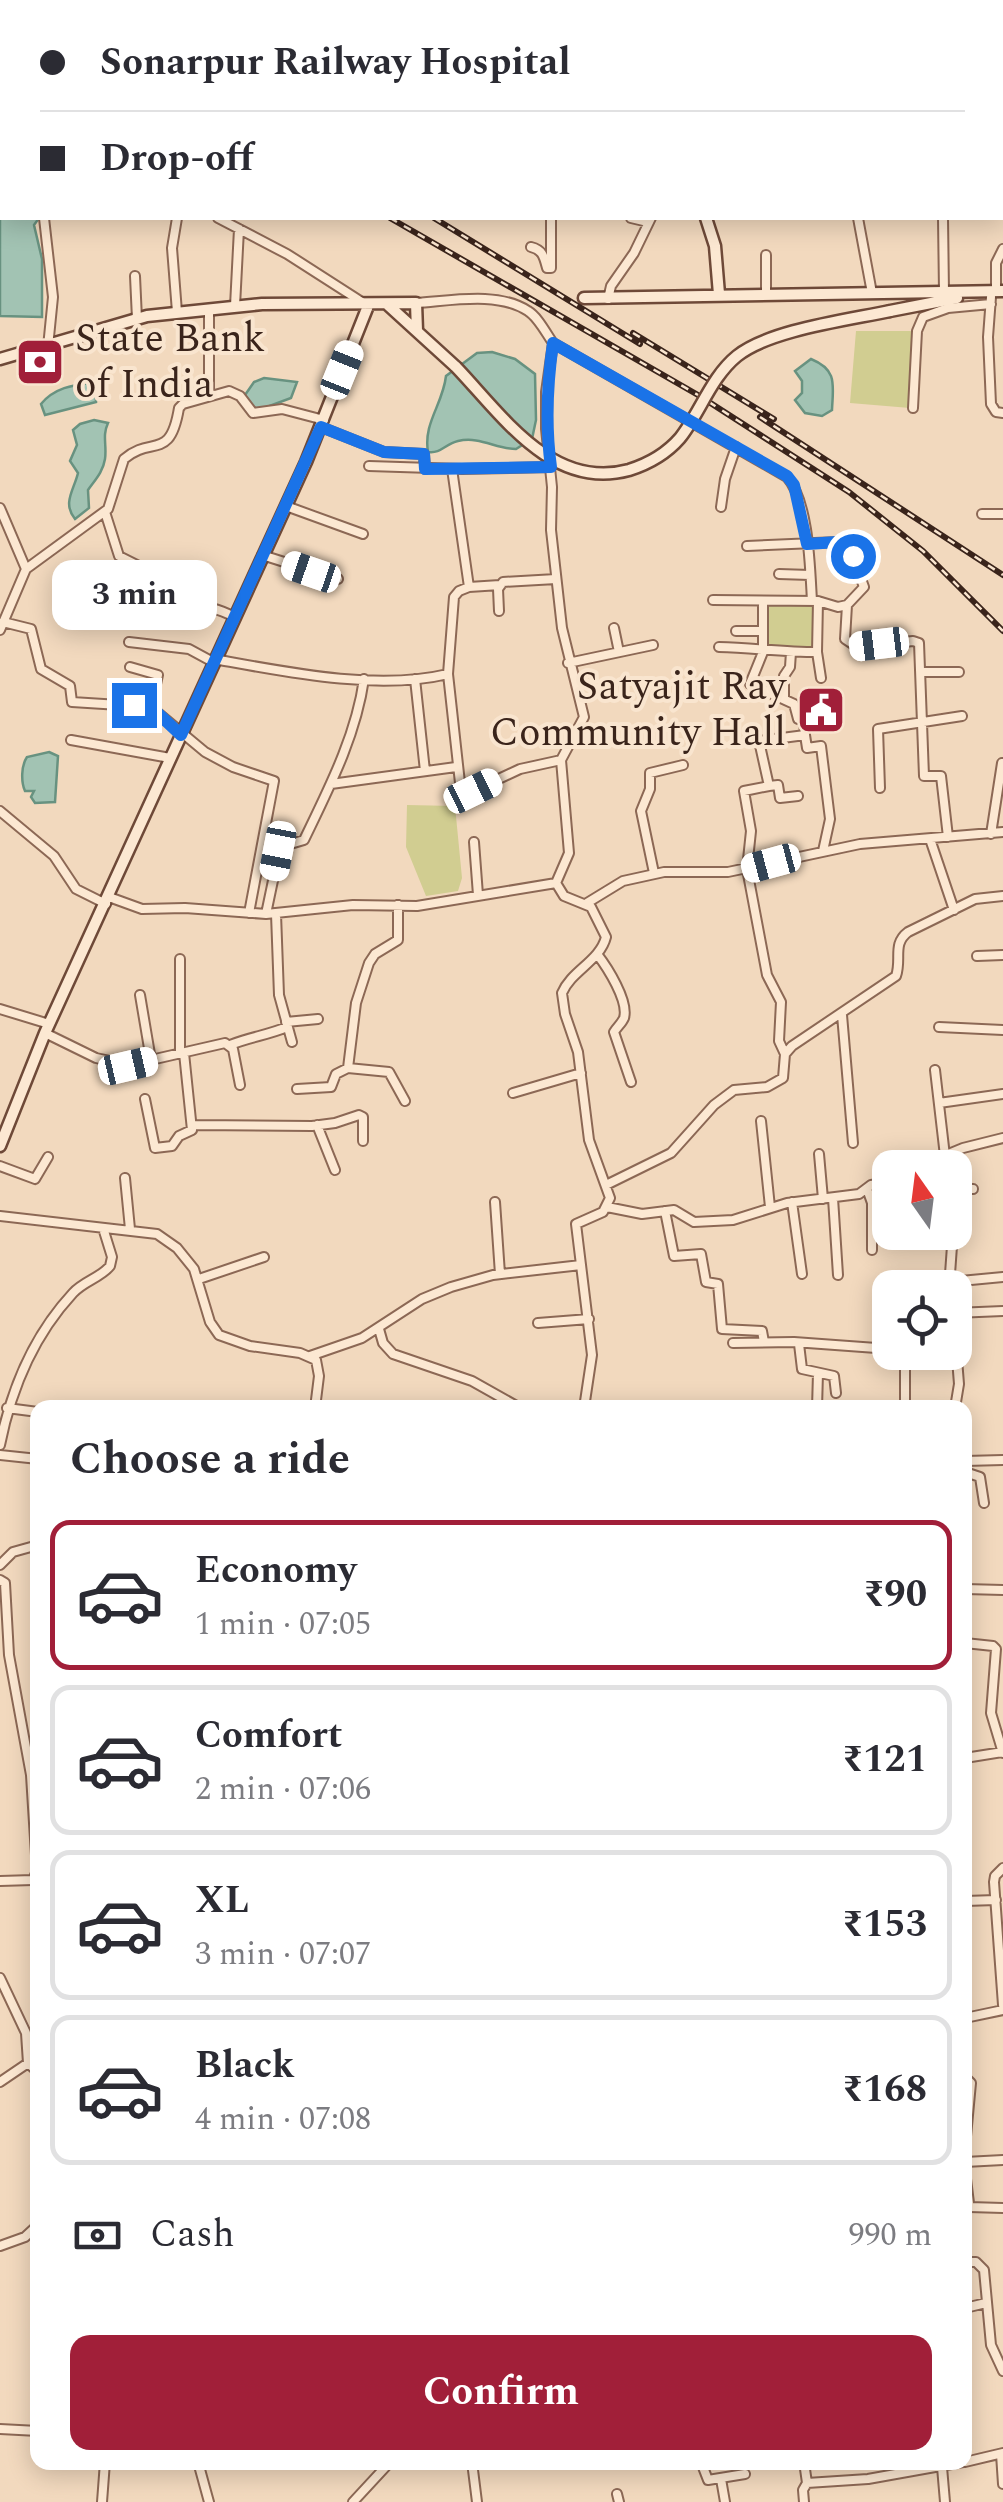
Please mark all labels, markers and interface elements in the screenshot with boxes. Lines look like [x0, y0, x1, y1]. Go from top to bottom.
text: Sonarpur Railway Hospital [100, 34, 571, 92]
text: Drop-off [100, 130, 254, 188]
place label: State Bank of India [75, 309, 265, 416]
bank icon: State Bank of India [14, 336, 66, 388]
car [317, 337, 367, 403]
route start [831, 534, 876, 579]
car [278, 548, 344, 596]
callout: 3 min [52, 560, 216, 630]
text: 3 min [92, 570, 177, 619]
car [847, 625, 911, 663]
place label: Satyajit Ray Community Hall [490, 657, 788, 764]
route end [112, 683, 157, 728]
public building icon: Satyajit Ray Community Hall [795, 684, 847, 736]
car [439, 764, 507, 818]
car [258, 819, 298, 883]
car [738, 841, 804, 885]
car [95, 1045, 161, 1087]
north arrow [872, 1150, 972, 1250]
map controls [872, 1150, 972, 1370]
button: locate [872, 1270, 972, 1370]
text: Choose a ride [70, 1425, 350, 1494]
text: Economy [195, 1542, 356, 1600]
icon: car [75, 1550, 165, 1640]
text: ₹90 [863, 1566, 927, 1624]
text: 1 min · 07:05 [195, 1600, 371, 1649]
text: Comfort [195, 1707, 342, 1765]
icon: car [75, 1715, 165, 1805]
text: ₹121 [842, 1731, 927, 1789]
text: 2 min · 07:06 [195, 1765, 371, 1814]
text: XL [195, 1872, 249, 1930]
icon: car [75, 1880, 165, 1970]
text: ₹153 [842, 1896, 927, 1954]
text: 3 min · 07:07 [195, 1930, 371, 1979]
text: Black [195, 2037, 295, 2095]
icon: car [75, 2045, 165, 2135]
text: ₹168 [842, 2061, 927, 2119]
text: 4 min · 07:08 [195, 2095, 371, 2144]
text: Cash [150, 2206, 235, 2264]
icon: cash [70, 2208, 125, 2263]
text: 990 m [848, 2211, 932, 2260]
button: Confirm [70, 2335, 932, 2450]

